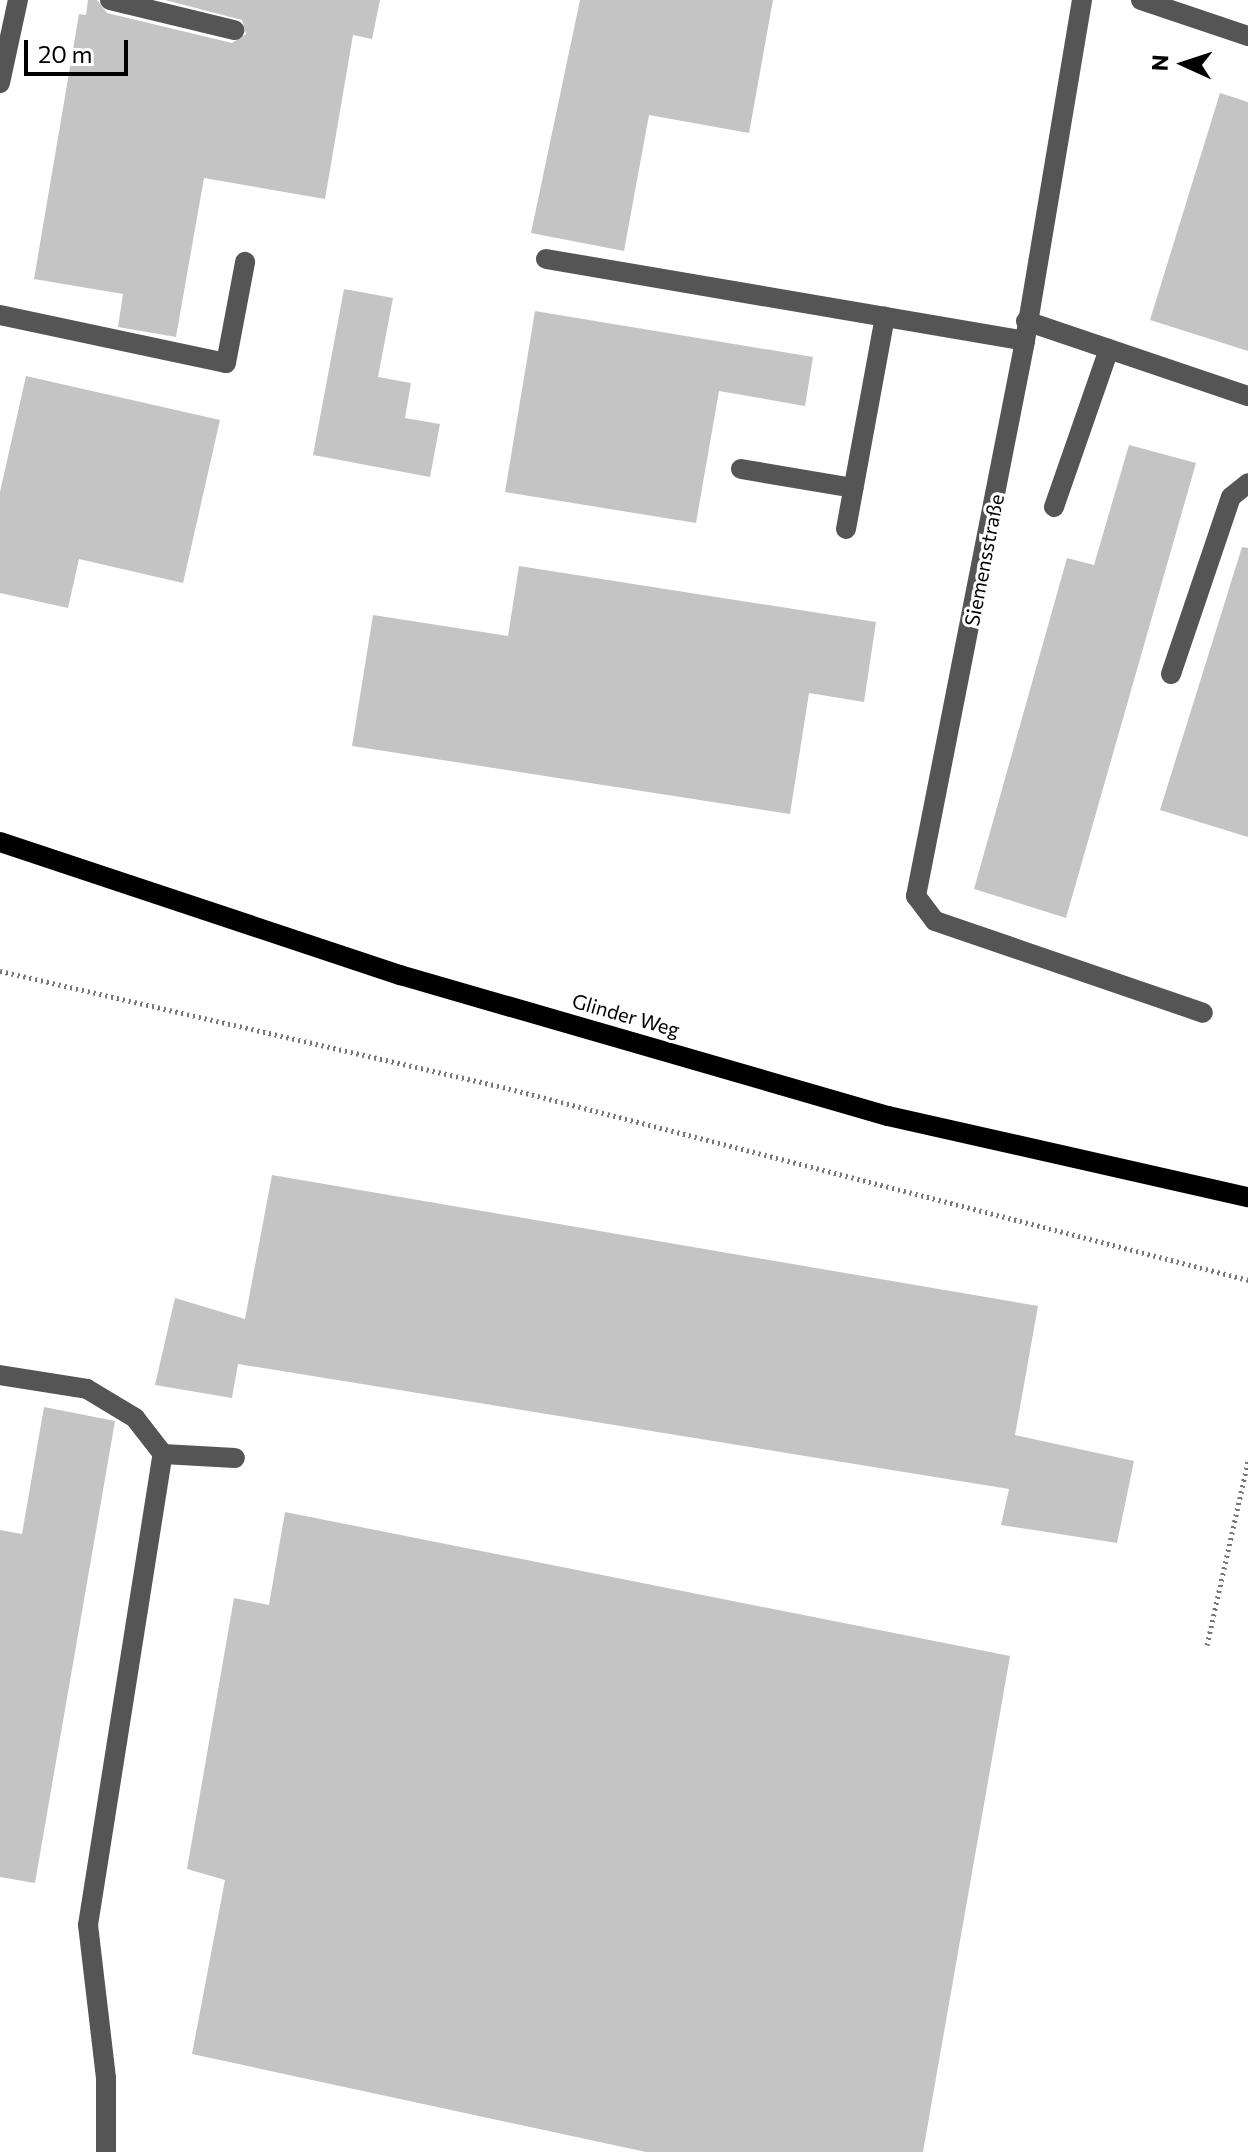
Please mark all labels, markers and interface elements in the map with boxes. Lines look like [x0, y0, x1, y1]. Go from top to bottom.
scale bar [28, 24, 132, 74]
north arrow [1144, 24, 1224, 104]
text: 20 m [38, 39, 92, 68]
text: N [1146, 54, 1173, 72]
street label: Siemensstraße [959, 492, 1009, 628]
street label: Glinder Weg [570, 988, 682, 1042]

